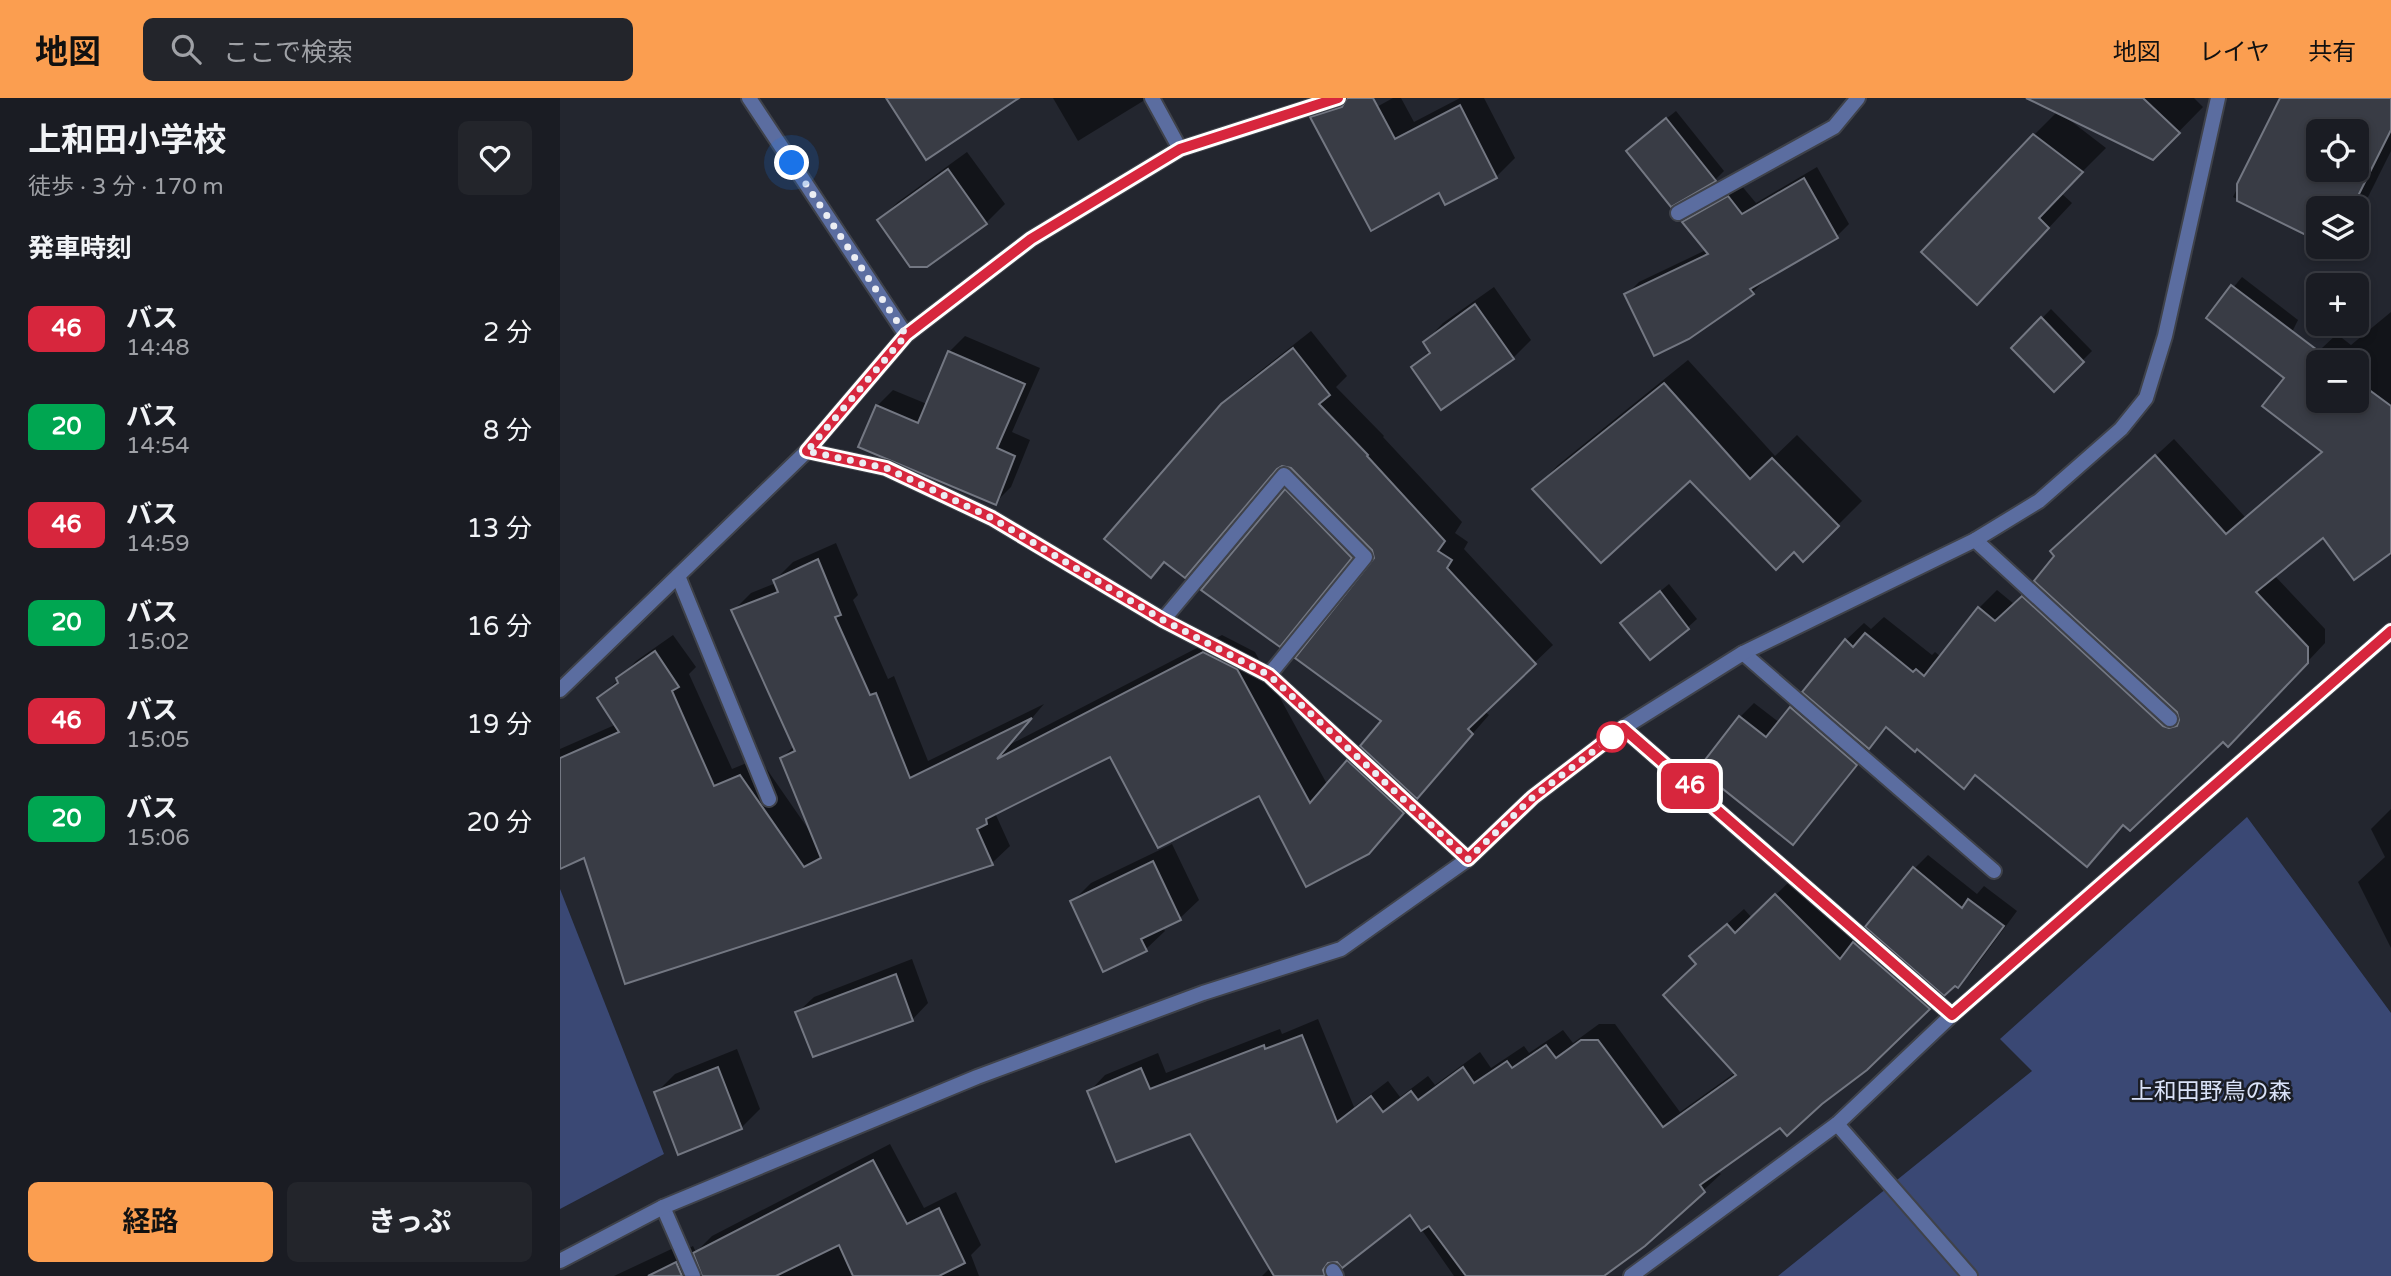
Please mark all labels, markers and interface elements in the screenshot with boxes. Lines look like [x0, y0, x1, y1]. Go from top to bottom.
search box [143, 18, 633, 81]
icon: search [167, 30, 205, 68]
text: 地図 [35, 33, 101, 72]
text: ここで検索 [223, 37, 353, 68]
text: 地図 [2113, 38, 2161, 67]
text: レイヤ [2199, 38, 2270, 67]
text: 共有 [2308, 38, 2356, 67]
map controls [2306, 119, 2369, 413]
button: locate [2306, 119, 2369, 182]
text: 上和田小学校 [28, 121, 226, 160]
button: heart [458, 121, 532, 195]
your location [774, 145, 809, 180]
text: 徒歩 · 3 分 · 170 m [28, 173, 224, 201]
button: layers [2306, 196, 2369, 259]
text: 発車時刻 [28, 233, 132, 264]
button: + [2306, 273, 2369, 336]
text: バス [126, 303, 178, 334]
text: 46 [51, 314, 82, 343]
text: 2 分 [483, 317, 532, 348]
text: 14:48 [126, 334, 190, 362]
button: − [2306, 350, 2369, 413]
text: バス [126, 401, 178, 432]
text: 20 [51, 412, 82, 441]
text: 8 分 [483, 415, 532, 446]
text: 14:54 [126, 432, 190, 460]
text: バス [126, 499, 178, 530]
text: 46 [51, 510, 82, 539]
text: 13 分 [467, 513, 532, 544]
text: 14:59 [126, 530, 190, 558]
text: バス [126, 597, 178, 628]
text: 20 [51, 608, 82, 637]
text: 16 分 [467, 611, 532, 642]
text: 15:02 [126, 628, 190, 656]
text: バス [126, 695, 178, 726]
text: 46 [51, 706, 82, 735]
text: 19 分 [467, 709, 532, 740]
unlabelled marker [1597, 722, 1627, 752]
text: 15:05 [126, 726, 190, 754]
line badge: 46 [1658, 763, 1722, 809]
text: 46 [1675, 771, 1705, 800]
text: バス [126, 793, 178, 824]
text: 20 [51, 804, 82, 833]
text: 20 分 [467, 807, 532, 838]
text: 15:06 [126, 824, 190, 852]
park label: 上和田野鳥の森 [2131, 1078, 2292, 1106]
button: 経路 [28, 1182, 273, 1262]
button: きっぷ [287, 1182, 532, 1262]

